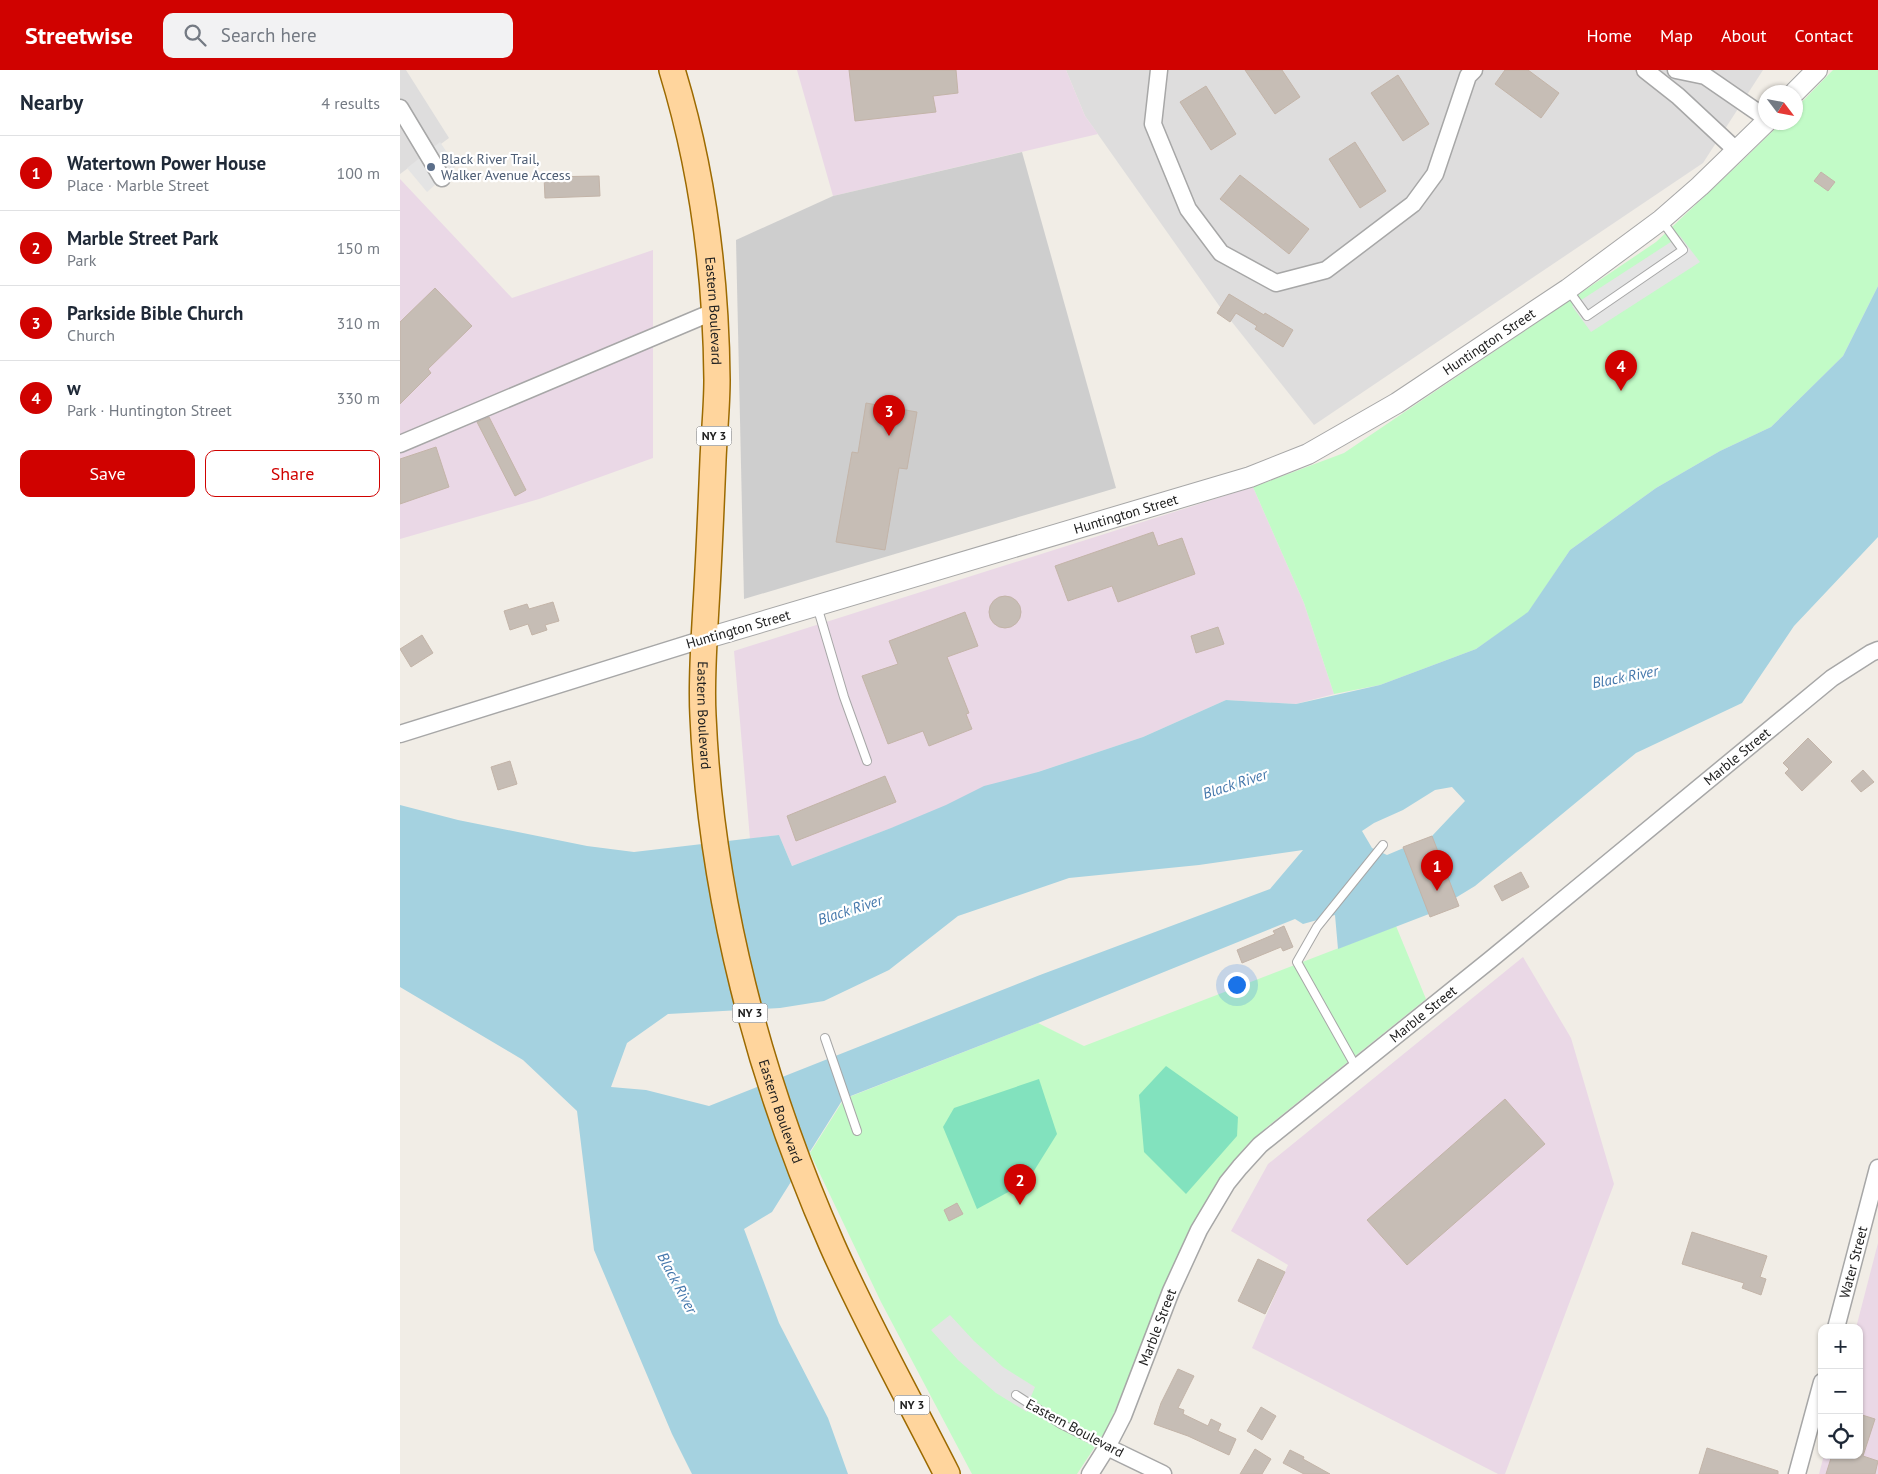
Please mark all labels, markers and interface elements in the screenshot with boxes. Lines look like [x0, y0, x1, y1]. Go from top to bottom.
search box [163, 13, 513, 58]
text: Streetwise [25, 20, 133, 51]
icon: search [181, 21, 209, 49]
text: Search here [221, 23, 317, 47]
text: Home [1586, 24, 1632, 47]
text: Map [1660, 24, 1693, 47]
text: About [1721, 24, 1767, 47]
text: Contact [1795, 24, 1853, 47]
north arrow [1758, 85, 1803, 130]
text: Nearby [20, 89, 83, 116]
text: 4 results [321, 93, 380, 113]
place label: Black River Trail, Walker Avenue Access [441, 150, 571, 184]
text: Watertown Power House [67, 151, 266, 175]
marker: Black River Trail, Walker Avenue Access [425, 161, 437, 173]
text: 1 [31, 163, 41, 183]
text: 100 m [337, 163, 380, 183]
text: Place · Marble Street [67, 175, 209, 195]
text: Marble Street Park [67, 226, 218, 250]
text: 2 [31, 238, 41, 258]
text: 150 m [337, 238, 380, 258]
text: Park [67, 250, 96, 270]
street label: Eastern Boulevard [701, 256, 726, 365]
text: Parkside Bible Church [67, 301, 243, 325]
street label: Huntington Street [1439, 304, 1539, 379]
text: 3 [31, 313, 41, 333]
text: 310 m [337, 313, 380, 333]
text: Church [67, 325, 115, 345]
pin: 4 [1605, 350, 1637, 391]
text: w [67, 376, 81, 400]
text: 4 [31, 388, 41, 408]
text: 330 m [337, 388, 380, 408]
pin: 3 [873, 395, 905, 436]
text: Park · Huntington Street [67, 400, 232, 420]
road number: NY 3 [696, 426, 732, 446]
button: Save [20, 450, 195, 497]
button: Share [205, 450, 380, 497]
street label: Huntington Street [1072, 490, 1180, 538]
street label: Huntington Street [684, 605, 792, 652]
street label: Eastern Boulevard [693, 661, 715, 770]
water label: Black River [1590, 661, 1661, 692]
street label: Marble Street [1700, 724, 1774, 789]
water label: Black River [1200, 764, 1271, 803]
pin: 1 [1421, 850, 1453, 891]
water label: Black River [815, 890, 886, 929]
your location [1224, 972, 1250, 998]
street label: Marble Street [1386, 981, 1460, 1046]
road number: NY 3 [732, 1004, 768, 1022]
street label: Eastern Boulevard [755, 1057, 807, 1166]
pin: 2 [1004, 1164, 1036, 1205]
street label: Water Street [1835, 1224, 1871, 1300]
water label: Black River [653, 1249, 702, 1318]
street label: Marble Street [1134, 1286, 1180, 1368]
map controls [1818, 1324, 1863, 1459]
button: + [1818, 1324, 1863, 1369]
button: − [1818, 1369, 1863, 1414]
street label: Eastern Boulevard [1023, 1395, 1127, 1461]
road number: NY 3 [894, 1396, 930, 1414]
button: locate [1818, 1414, 1863, 1459]

